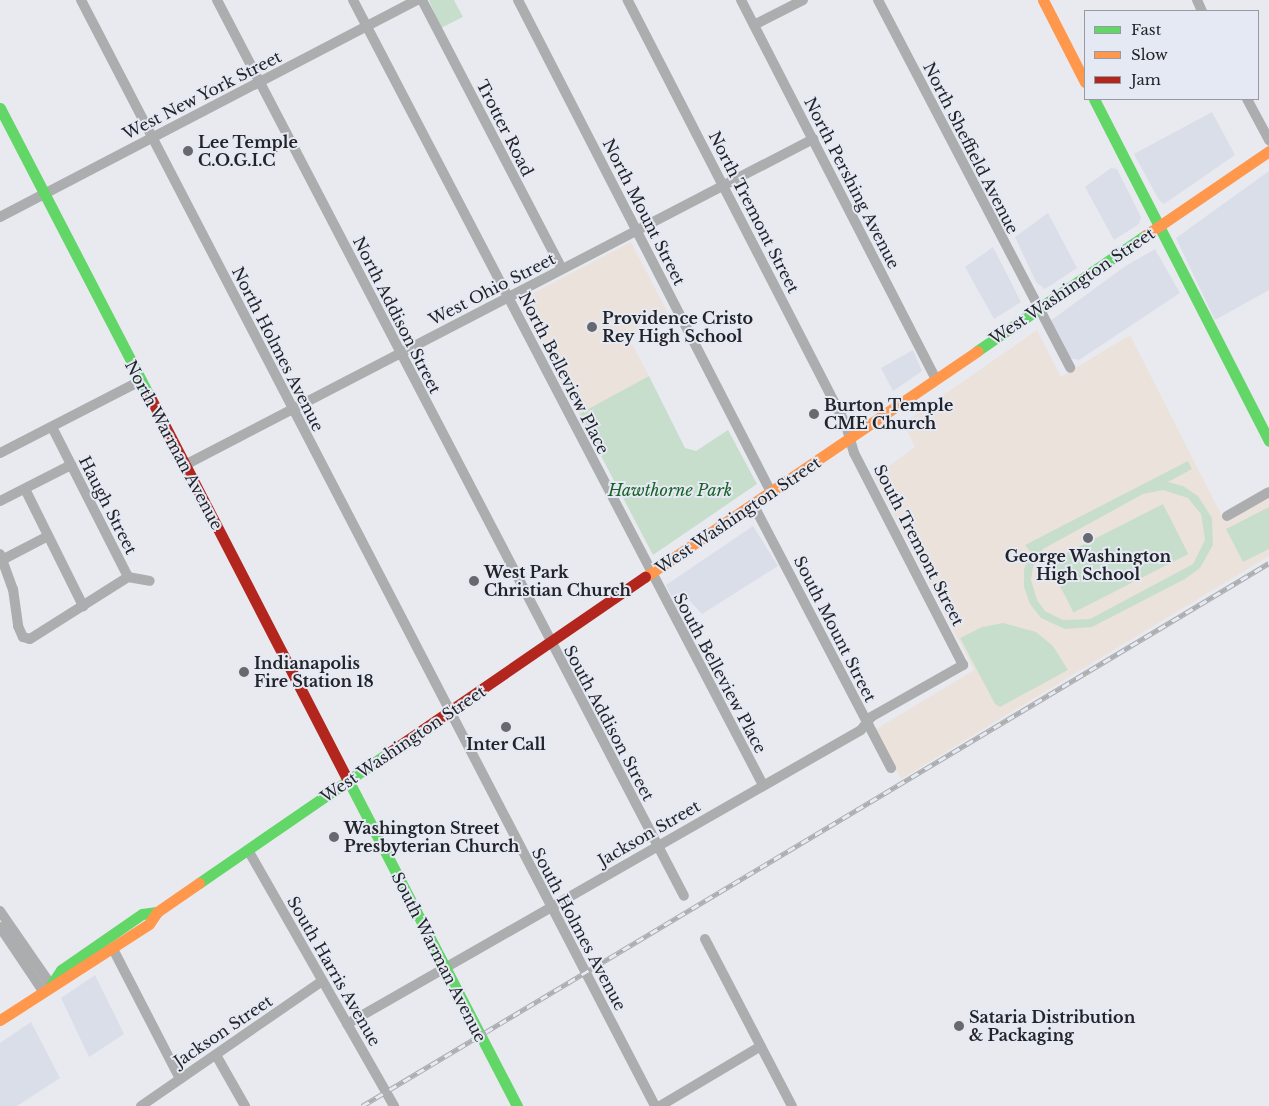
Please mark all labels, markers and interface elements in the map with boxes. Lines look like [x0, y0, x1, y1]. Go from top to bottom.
legend [1084, 10, 1259, 100]
text: Fast [1131, 20, 1161, 39]
text: Slow [1131, 45, 1168, 64]
street label: West New York Street [119, 46, 285, 144]
street label: North Sheffield Avenue [919, 59, 1023, 237]
text: Jam [1131, 70, 1161, 89]
street label: Trotter Road [472, 77, 538, 179]
street label: North Pershing Avenue [800, 94, 904, 272]
street label: North Tremont Street [705, 128, 803, 296]
place label: Lee Temple C.O.G.I.C [198, 132, 298, 170]
street label: North Mount Street [599, 136, 689, 288]
marker: Lee Temple C.O.G.I.C [182, 145, 194, 157]
street label: West Washington Street [986, 223, 1158, 349]
street label: North Addison Street [349, 233, 445, 397]
street label: West Ohio Street [426, 249, 558, 329]
street label: North Holmes Avenue [228, 263, 328, 435]
street label: North Belleview Place [515, 289, 613, 457]
place label: Providence Cristo Rey High School [602, 308, 753, 346]
marker: Providence Cristo Rey High School [586, 321, 598, 333]
street label: North Warman Avenue [121, 357, 227, 533]
place label: Burton Temple CME Church [824, 395, 954, 433]
marker: Burton Temple CME Church [808, 408, 820, 420]
street label: West Washington Street [652, 452, 824, 578]
street label: Haugh Street [75, 453, 141, 557]
street label: South Tremont Street [870, 461, 968, 629]
park label: Hawthorne Park [608, 480, 732, 500]
marker: George Washington High School [1082, 532, 1094, 544]
place label: George Washington High School [1005, 546, 1171, 584]
street label: South Mount Street [790, 553, 880, 705]
place label: West Park Christian Church [484, 562, 631, 600]
marker: West Park Christian Church [468, 575, 480, 587]
street label: South Belleview Place [669, 589, 771, 757]
street label: South Addison Street [560, 642, 658, 804]
place label: Indianapolis Fire Station 18 [254, 653, 374, 691]
marker: Indianapolis Fire Station 18 [238, 666, 250, 678]
street label: West Washington Street [317, 681, 489, 807]
marker: Inter Call [500, 721, 512, 733]
place label: Inter Call [466, 734, 546, 754]
street label: Jackson Street [595, 796, 703, 870]
place label: Washington Street Presbyterian Church [344, 818, 519, 856]
marker: Washington Street Presbyterian Church [328, 831, 340, 843]
street label: South Holmes Avenue [528, 844, 630, 1014]
street label: South Warman Avenue [387, 868, 491, 1046]
street label: South Harris Avenue [283, 892, 385, 1050]
street label: Jackson Street [170, 991, 276, 1071]
place label: Sataria Distribution & Packaging [969, 1007, 1135, 1045]
marker: Sataria Distribution & Packaging [953, 1020, 965, 1032]

